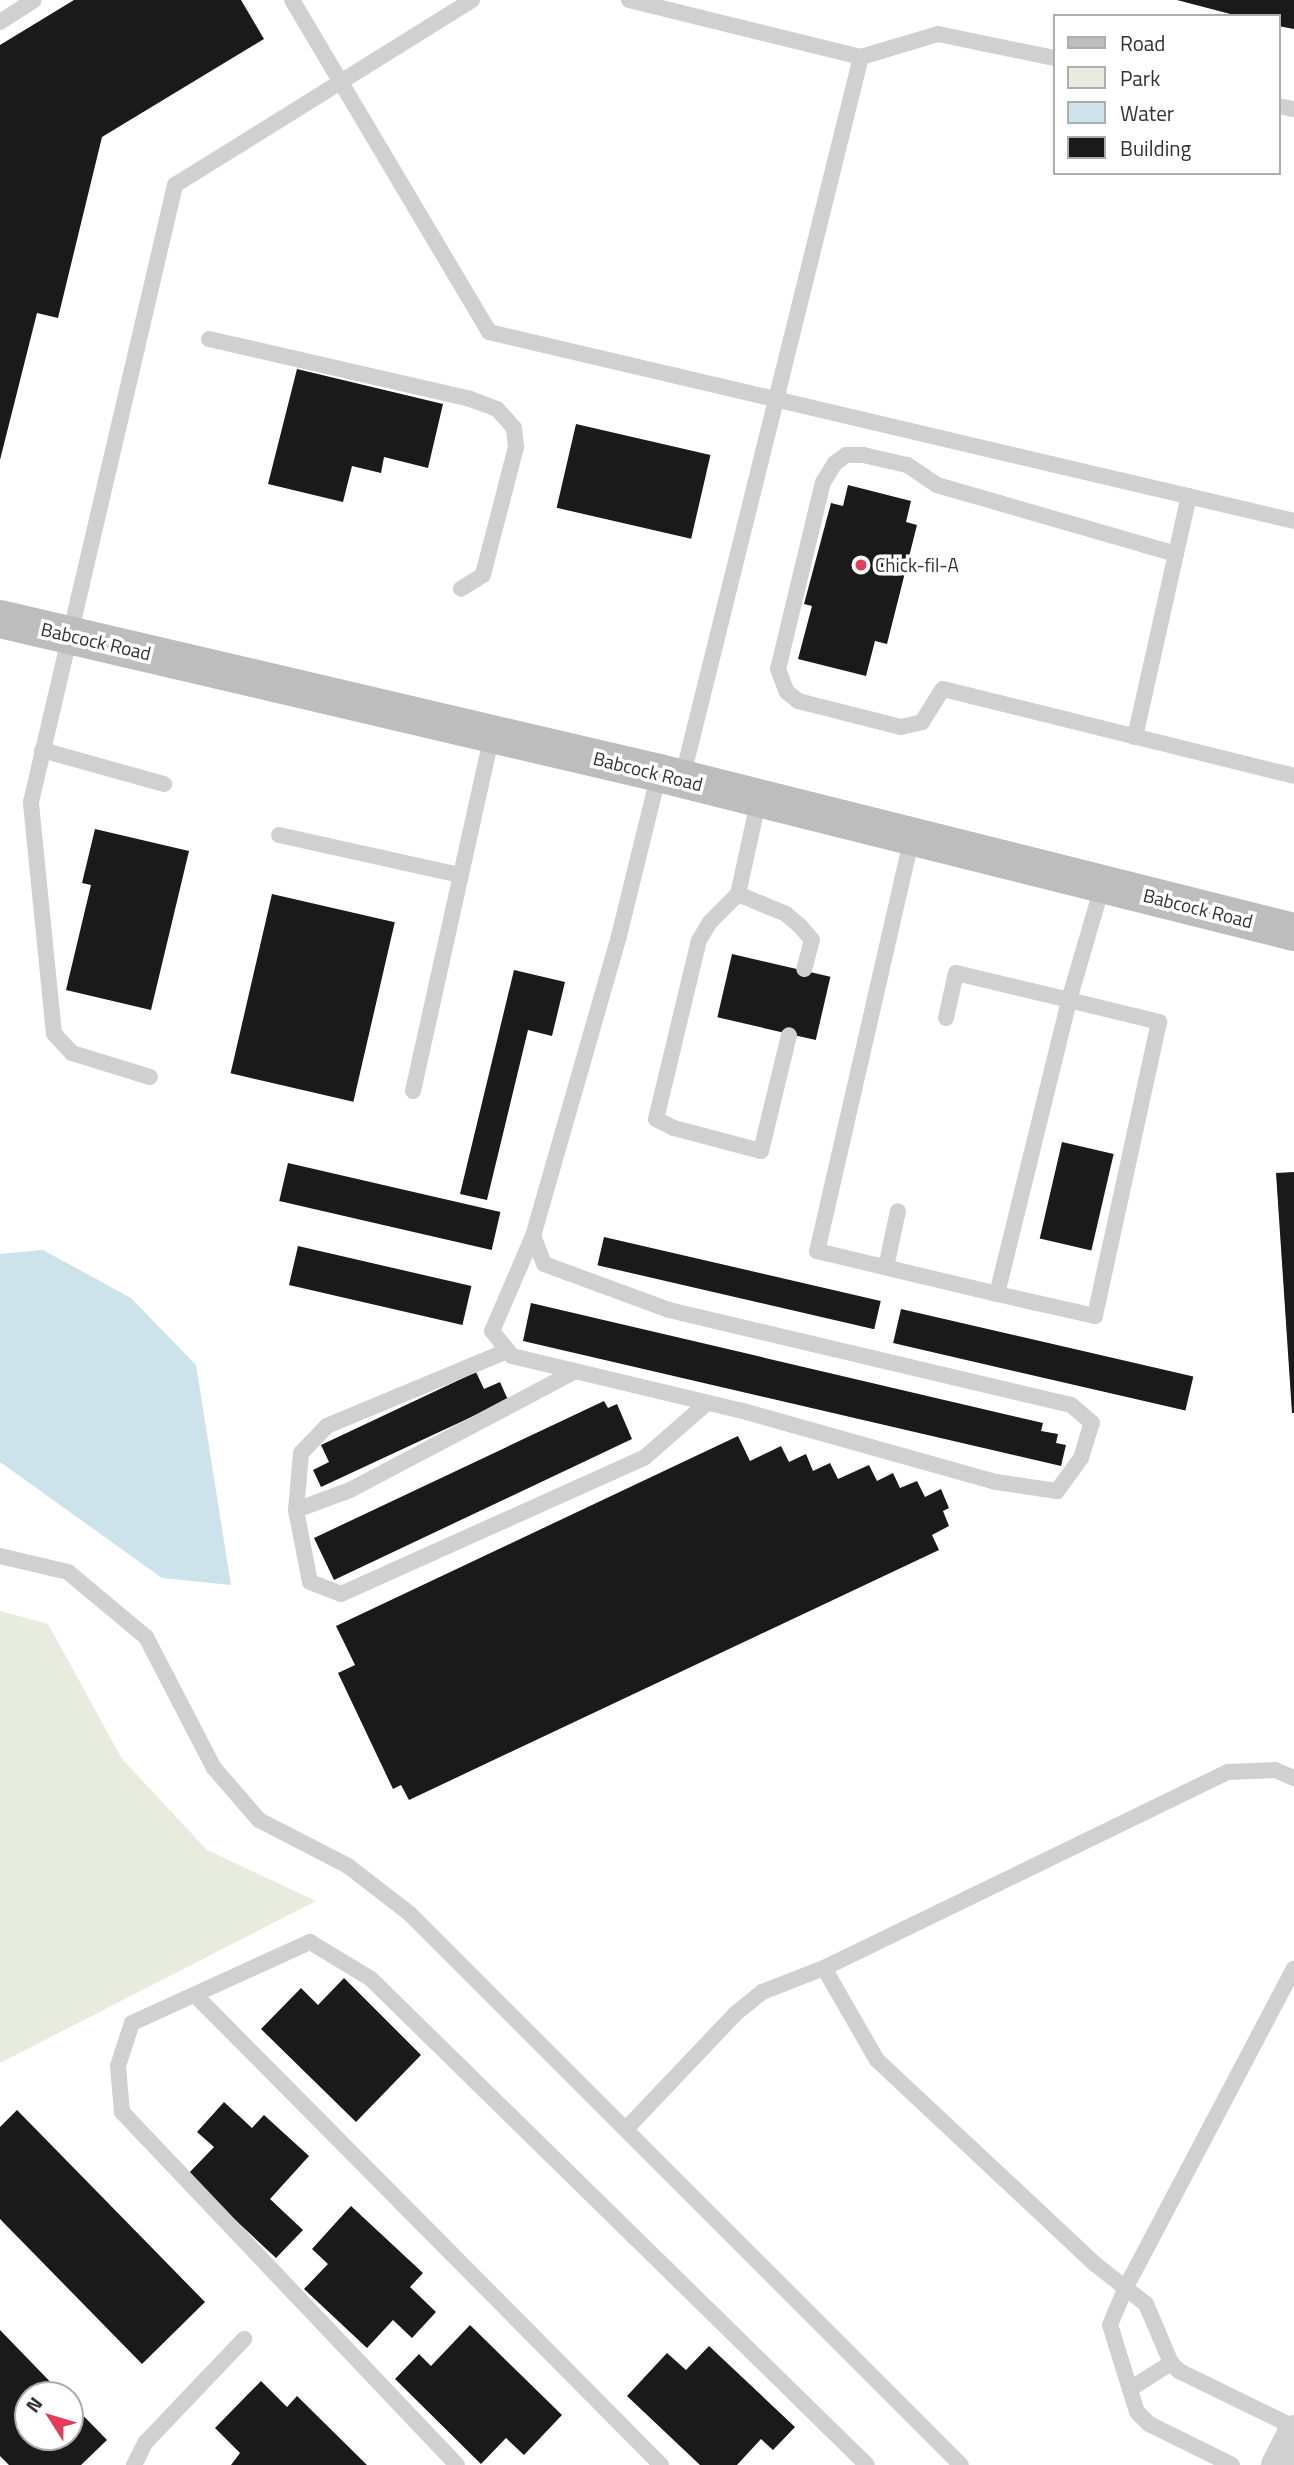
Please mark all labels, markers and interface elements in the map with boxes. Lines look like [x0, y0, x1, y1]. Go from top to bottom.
legend [1052, 14, 1280, 175]
text: Road [1120, 27, 1165, 59]
text: Park [1120, 62, 1160, 94]
text: Water [1120, 97, 1174, 129]
text: Building [1120, 132, 1191, 164]
place label: Chick-fil-A [875, 554, 959, 576]
marker: Chick-fil-A [853, 557, 869, 573]
street label: Babcock Road [39, 617, 153, 665]
street label: Babcock Road [591, 746, 705, 796]
street label: Babcock Road [1141, 883, 1255, 933]
north arrow [14, 2381, 84, 2451]
text: N [18, 2390, 49, 2418]

